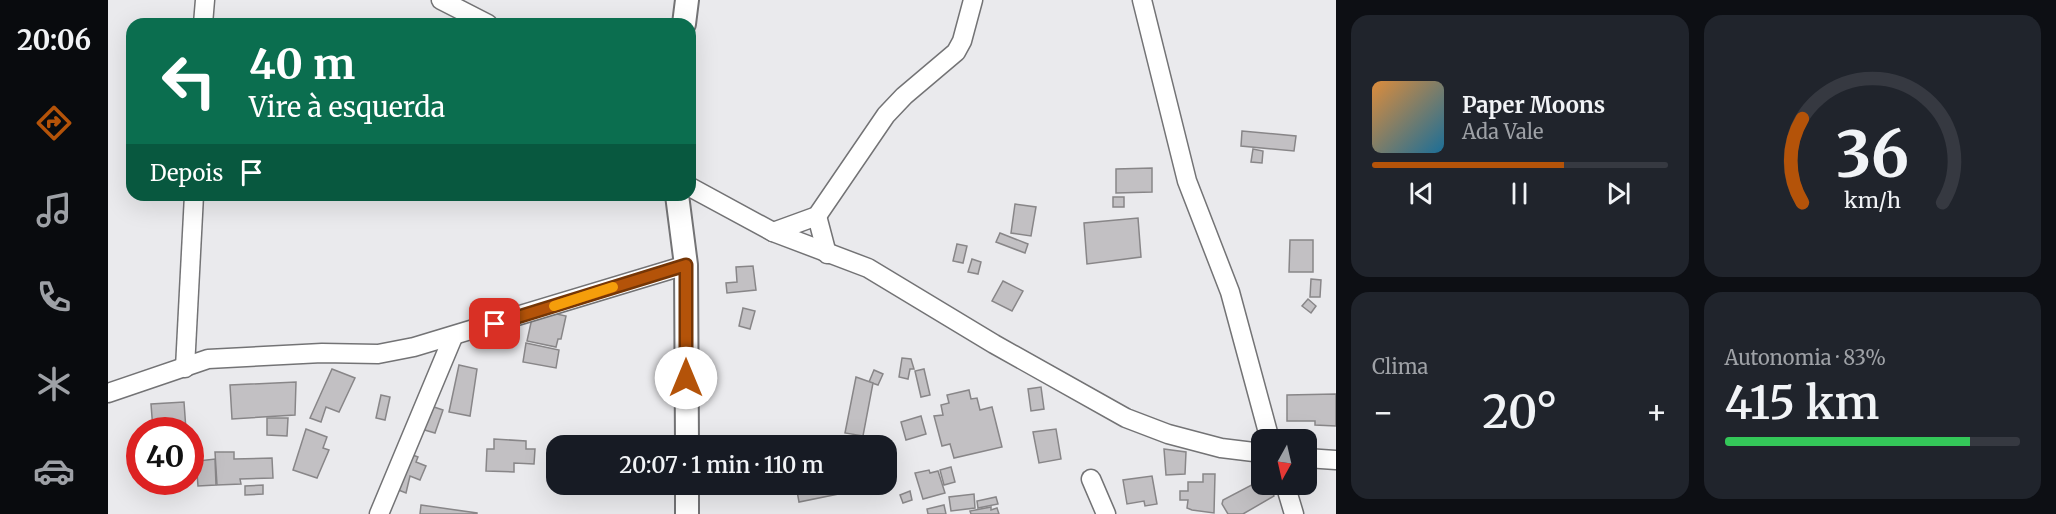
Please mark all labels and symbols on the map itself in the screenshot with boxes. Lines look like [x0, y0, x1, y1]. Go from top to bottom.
pin [469, 298, 520, 349]
position arrow [654, 346, 718, 410]
speed limit sign: 40 [126, 417, 204, 495]
north arrow [1251, 429, 1317, 495]

